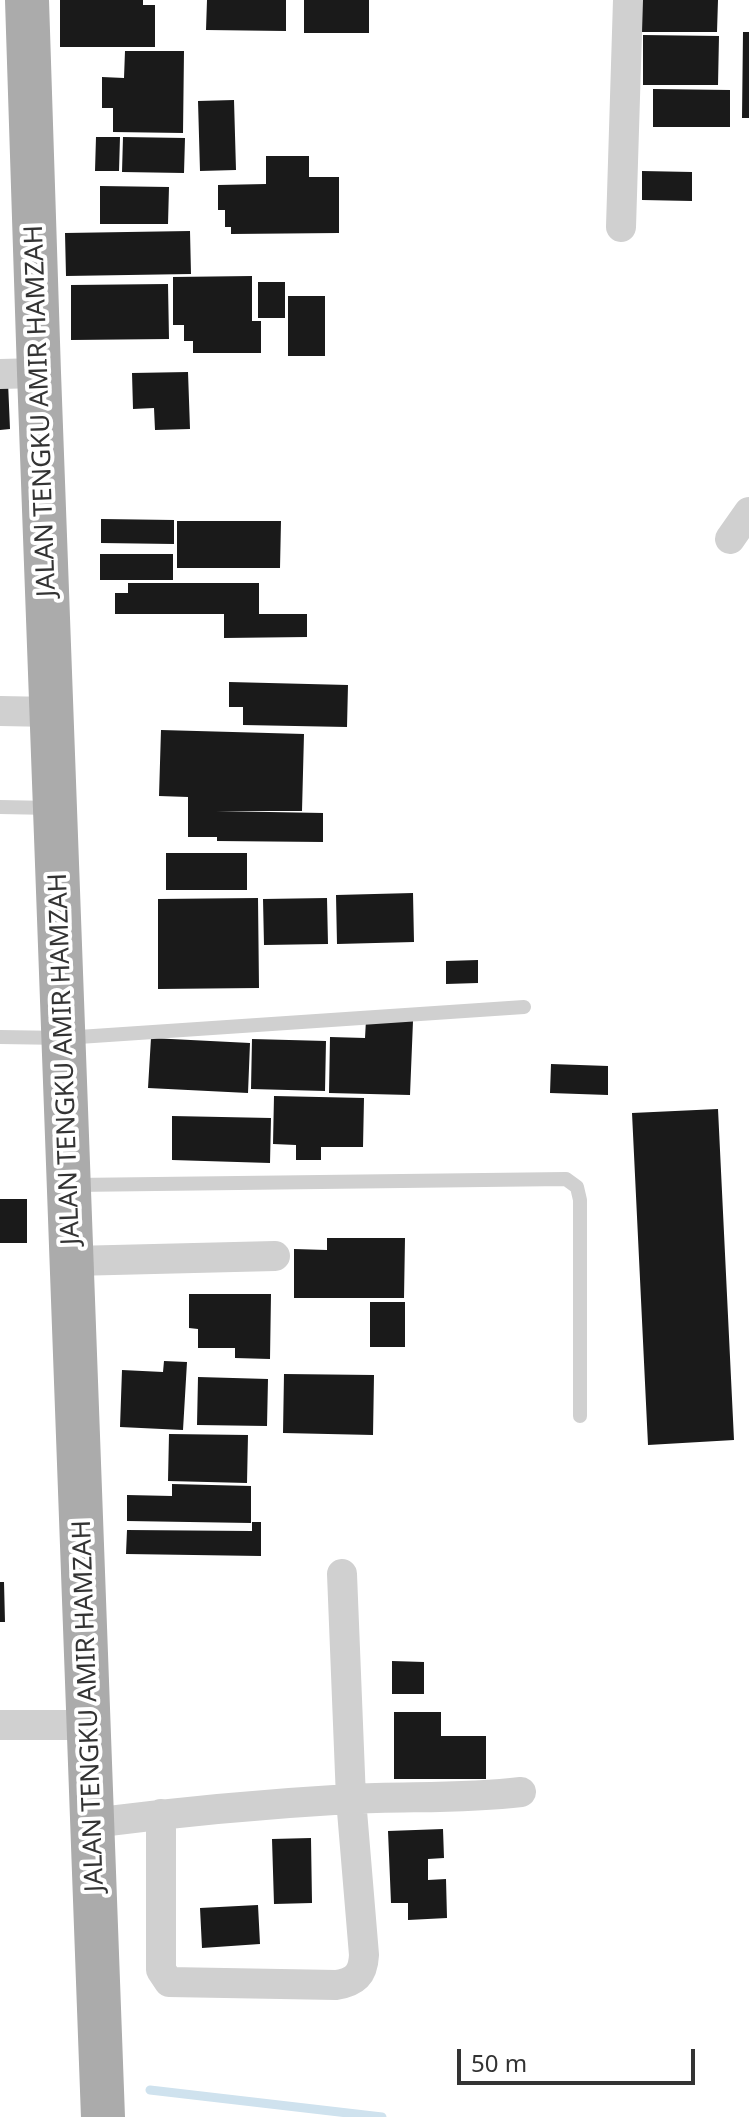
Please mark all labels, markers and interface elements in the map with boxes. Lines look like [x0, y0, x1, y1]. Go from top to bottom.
street label: JALAN TENGKU AMIR HAMZAH [19, 225, 63, 597]
street label: JALAN TENGKU AMIR HAMZAH [43, 873, 87, 1245]
street label: JALAN TENGKU AMIR HAMZAH [67, 1520, 111, 1892]
scale bar [461, 2033, 699, 2083]
text: 50 m [471, 2046, 527, 2079]

